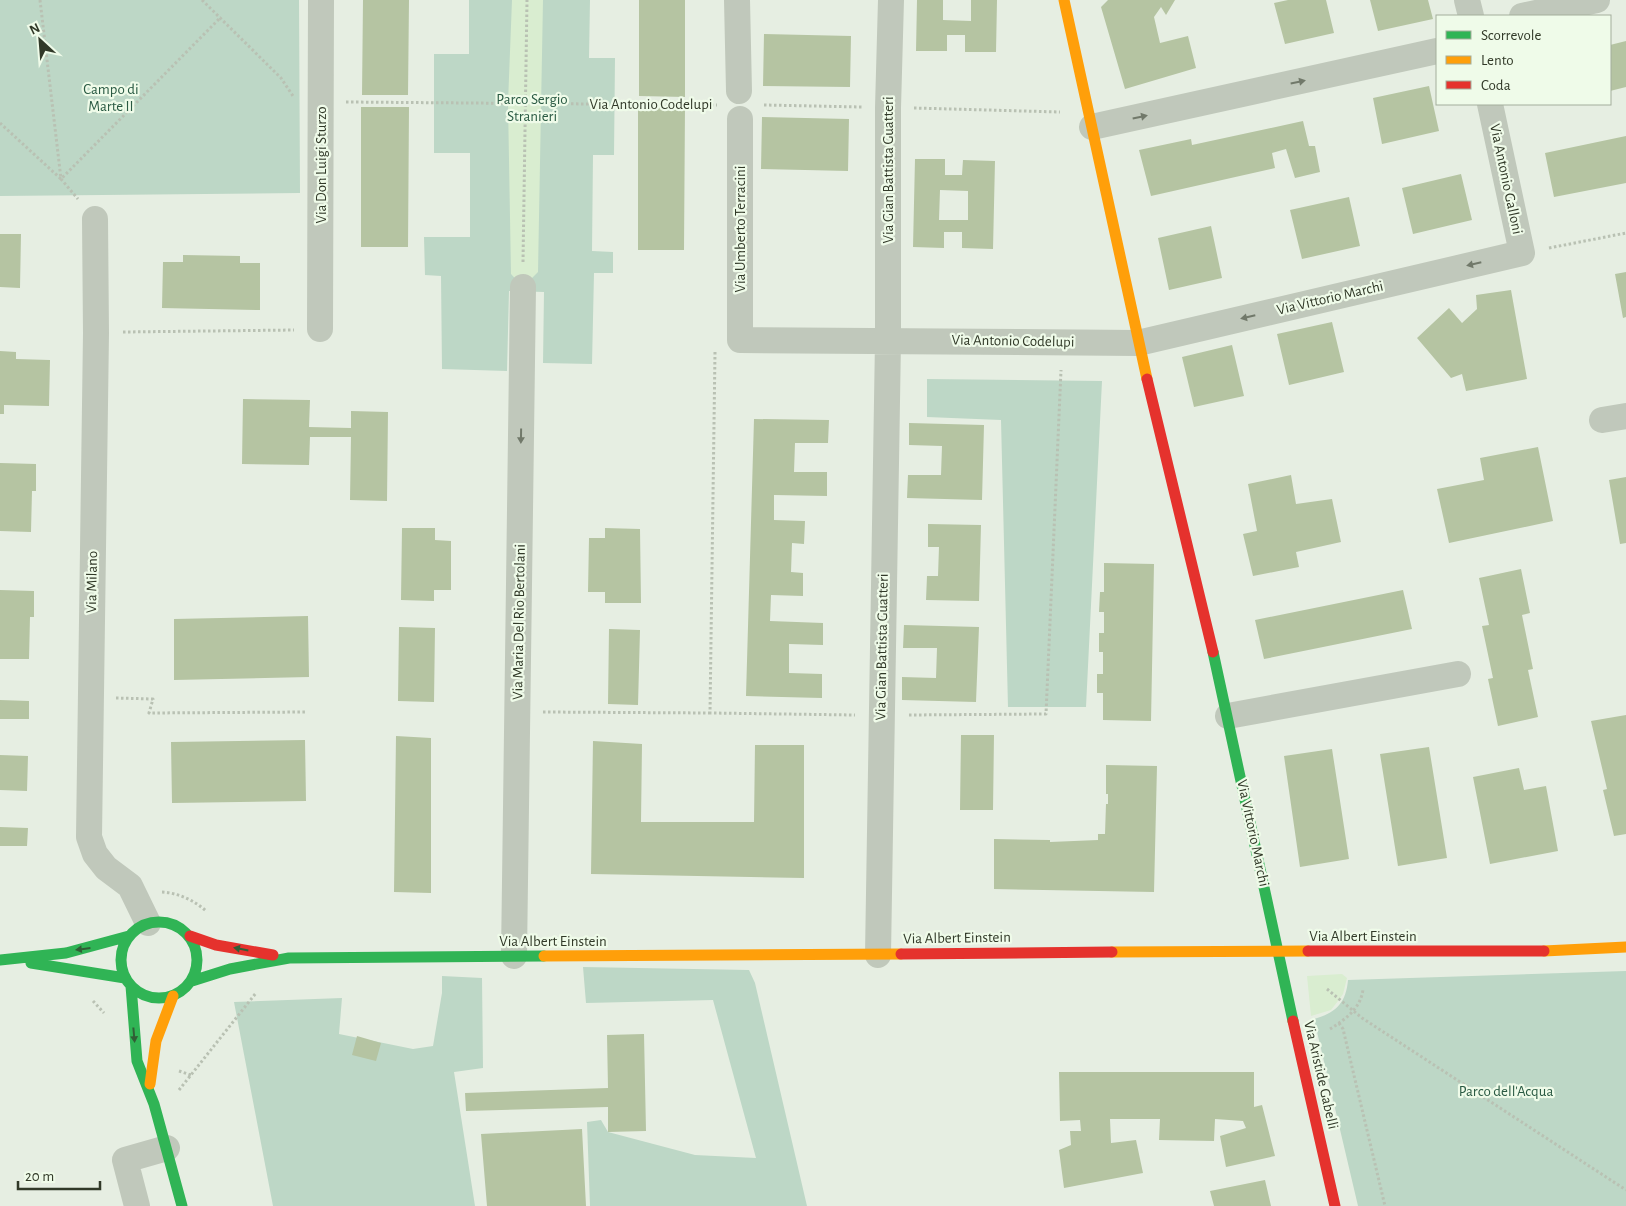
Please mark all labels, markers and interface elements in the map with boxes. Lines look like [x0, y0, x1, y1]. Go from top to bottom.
north arrow [15, 15, 65, 65]
legend [1436, 15, 1611, 105]
text: N [27, 21, 42, 38]
text: Scorrevole [1481, 28, 1542, 43]
text: Lento [1481, 53, 1514, 68]
one-way arrow [1291, 78, 1306, 86]
text: Coda [1481, 78, 1511, 93]
park label: Campo di Marte II [83, 82, 139, 114]
park label: Parco Sergio Stranieri [496, 92, 568, 124]
street label: Via Gian Battista Guatteri [881, 96, 896, 244]
street label: Via Antonio Codelupi [590, 97, 712, 112]
street label: Via Don Luigi Sturzo [314, 106, 329, 224]
one-way arrow [1132, 113, 1147, 121]
street label: Via Antonio Galloni [1487, 122, 1525, 236]
street label: Via Umberto Terracini [733, 166, 748, 292]
one-way arrow [1467, 260, 1482, 268]
street label: Via Vittorio Marchi [1275, 278, 1385, 318]
one-way arrow [1240, 313, 1255, 321]
street label: Via Antonio Codelupi [951, 332, 1075, 350]
one-way arrow [517, 428, 525, 444]
street label: Via Maria Del Rio Bertolani [510, 544, 528, 700]
street label: Via Milano [84, 551, 100, 613]
street label: Via Gian Battista Guatteri [873, 573, 891, 721]
street label: Via Vittorio Marchi [1234, 778, 1272, 888]
street label: Via Albert Einstein [1309, 929, 1417, 944]
street label: Via Albert Einstein [903, 930, 1011, 946]
street label: Via Albert Einstein [499, 934, 607, 949]
one-way arrow [74, 945, 90, 953]
one-way arrow [233, 945, 249, 953]
street label: Via Aristide Gabelli [1301, 1019, 1341, 1131]
one-way arrow [130, 1027, 138, 1043]
park label: Parco dell'Acqua [1459, 1084, 1553, 1099]
scale bar [18, 1158, 100, 1190]
text: 20 m [25, 1169, 54, 1184]

